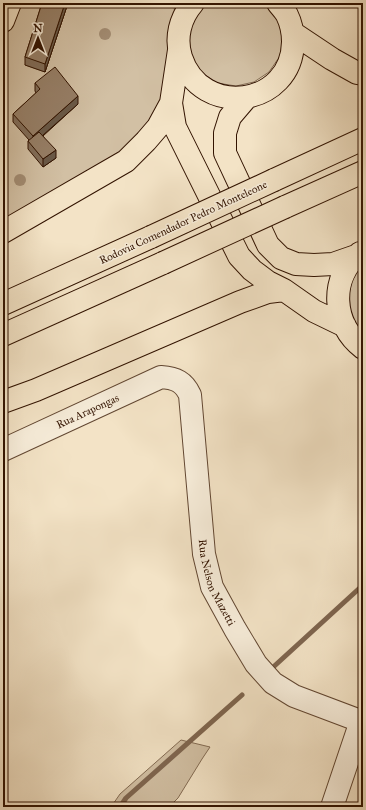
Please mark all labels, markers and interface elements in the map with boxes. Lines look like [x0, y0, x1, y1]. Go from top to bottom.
north arrow [18, 18, 58, 58]
text: N [33, 22, 43, 35]
street label: Rodovia Comendador Pedro Monteleone [97, 178, 269, 267]
street label: Rua Arapongas [54, 391, 121, 432]
street label: Rua Nelson Mazetti [196, 539, 238, 628]

